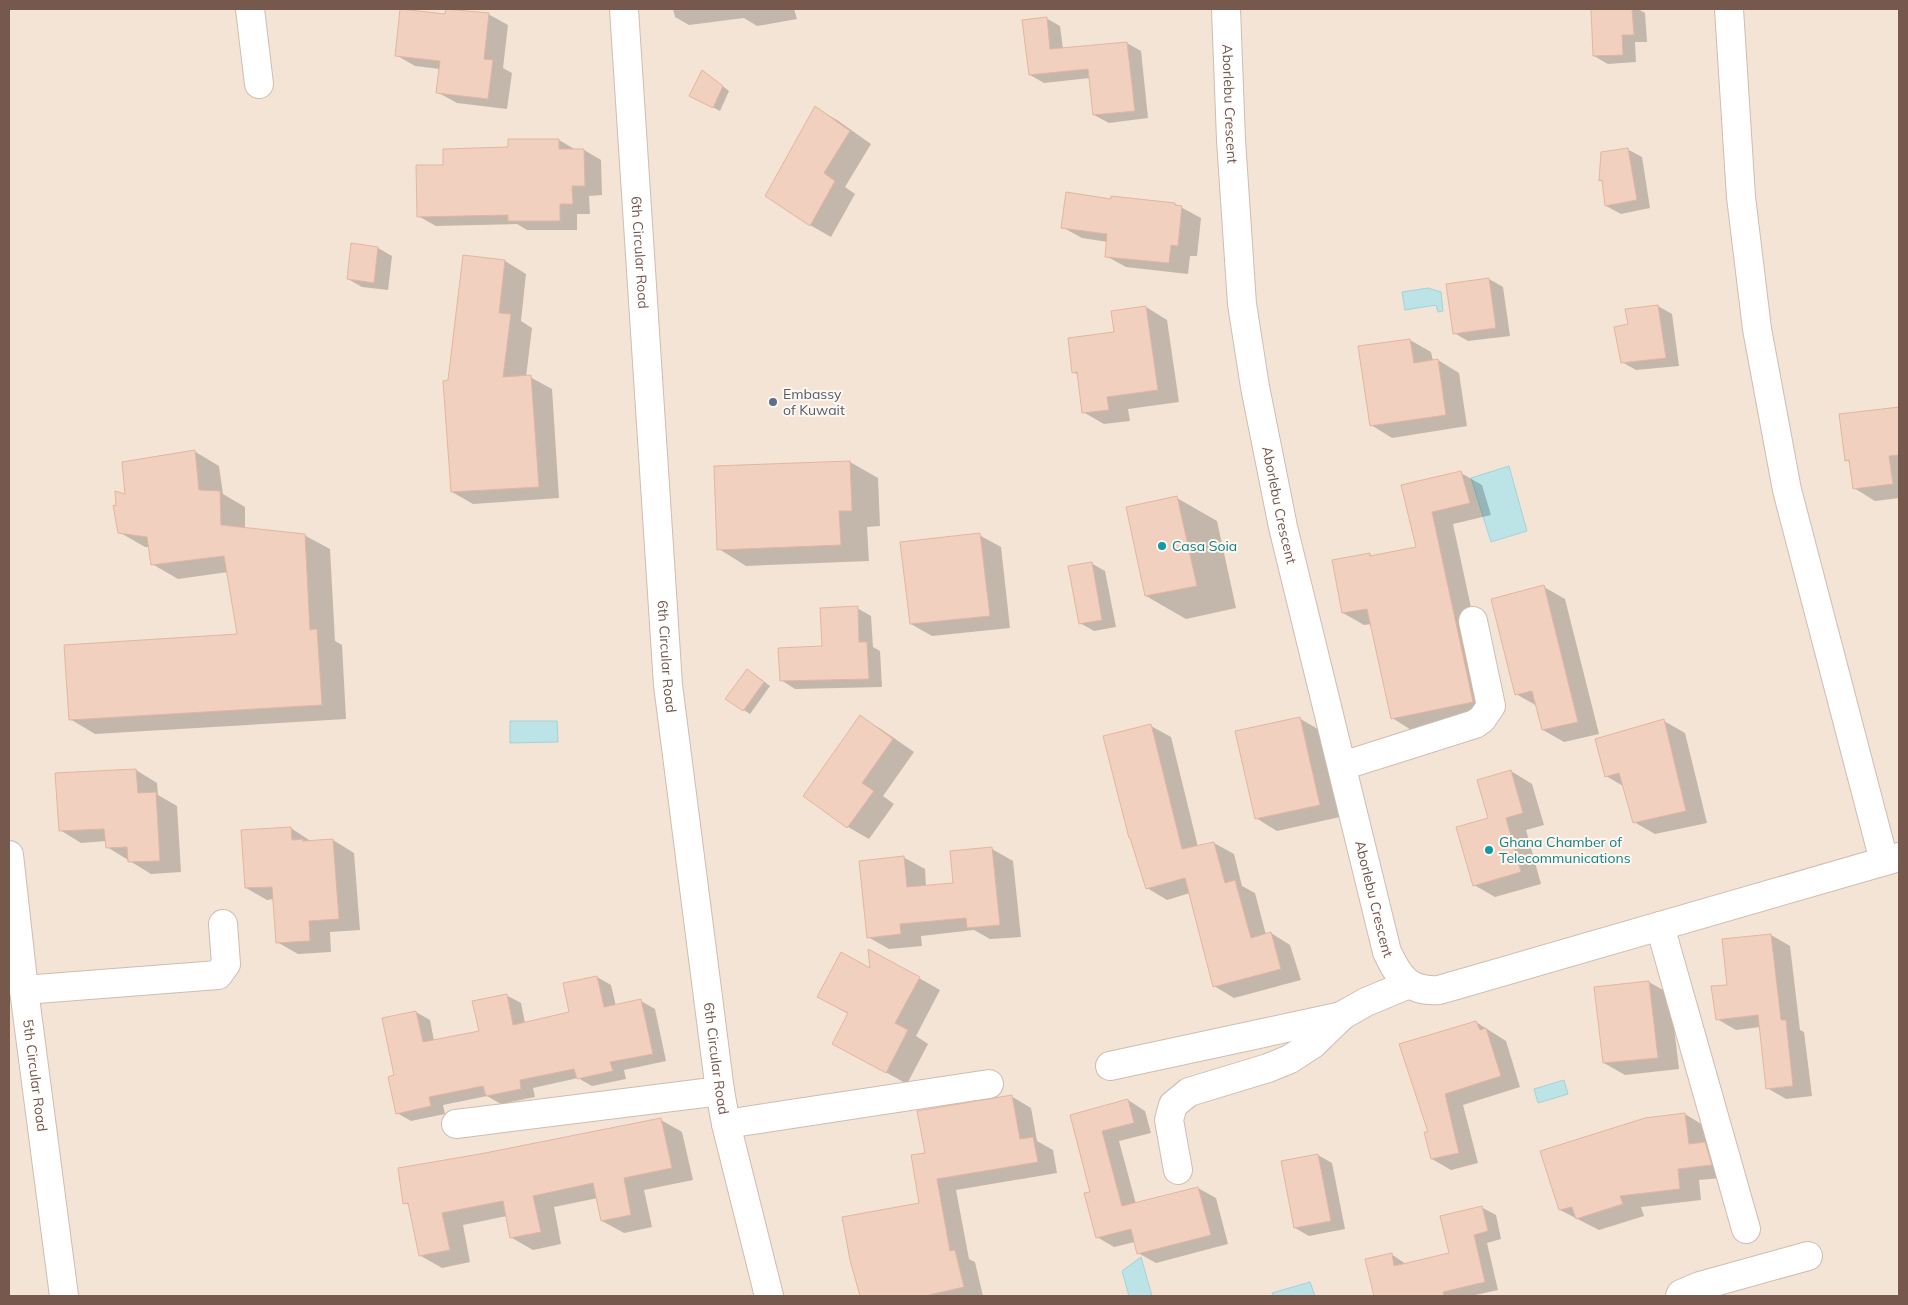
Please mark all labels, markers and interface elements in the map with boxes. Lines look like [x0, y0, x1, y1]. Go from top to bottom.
street label: Aborlebu Crescent [1218, 44, 1242, 164]
street label: 6th Circular Road [627, 196, 652, 309]
place label: Embassy of Kuwait [783, 385, 845, 419]
marker: Embassy of Kuwait [767, 396, 779, 408]
street label: Aborlebu Crescent [1258, 445, 1301, 566]
place label: Casa Soia [1172, 537, 1237, 555]
marker: Casa Soia [1156, 540, 1168, 552]
street label: 6th Circular Road [654, 600, 680, 714]
place label: Ghana Chamber of Telecommunications [1499, 833, 1631, 867]
street label: Aborlebu Crescent [1351, 839, 1397, 961]
marker: Ghana Chamber of Telecommunications [1483, 844, 1495, 856]
street label: 6th Circular Road [700, 1001, 733, 1116]
street label: 5th Circular Road [19, 1018, 51, 1133]

